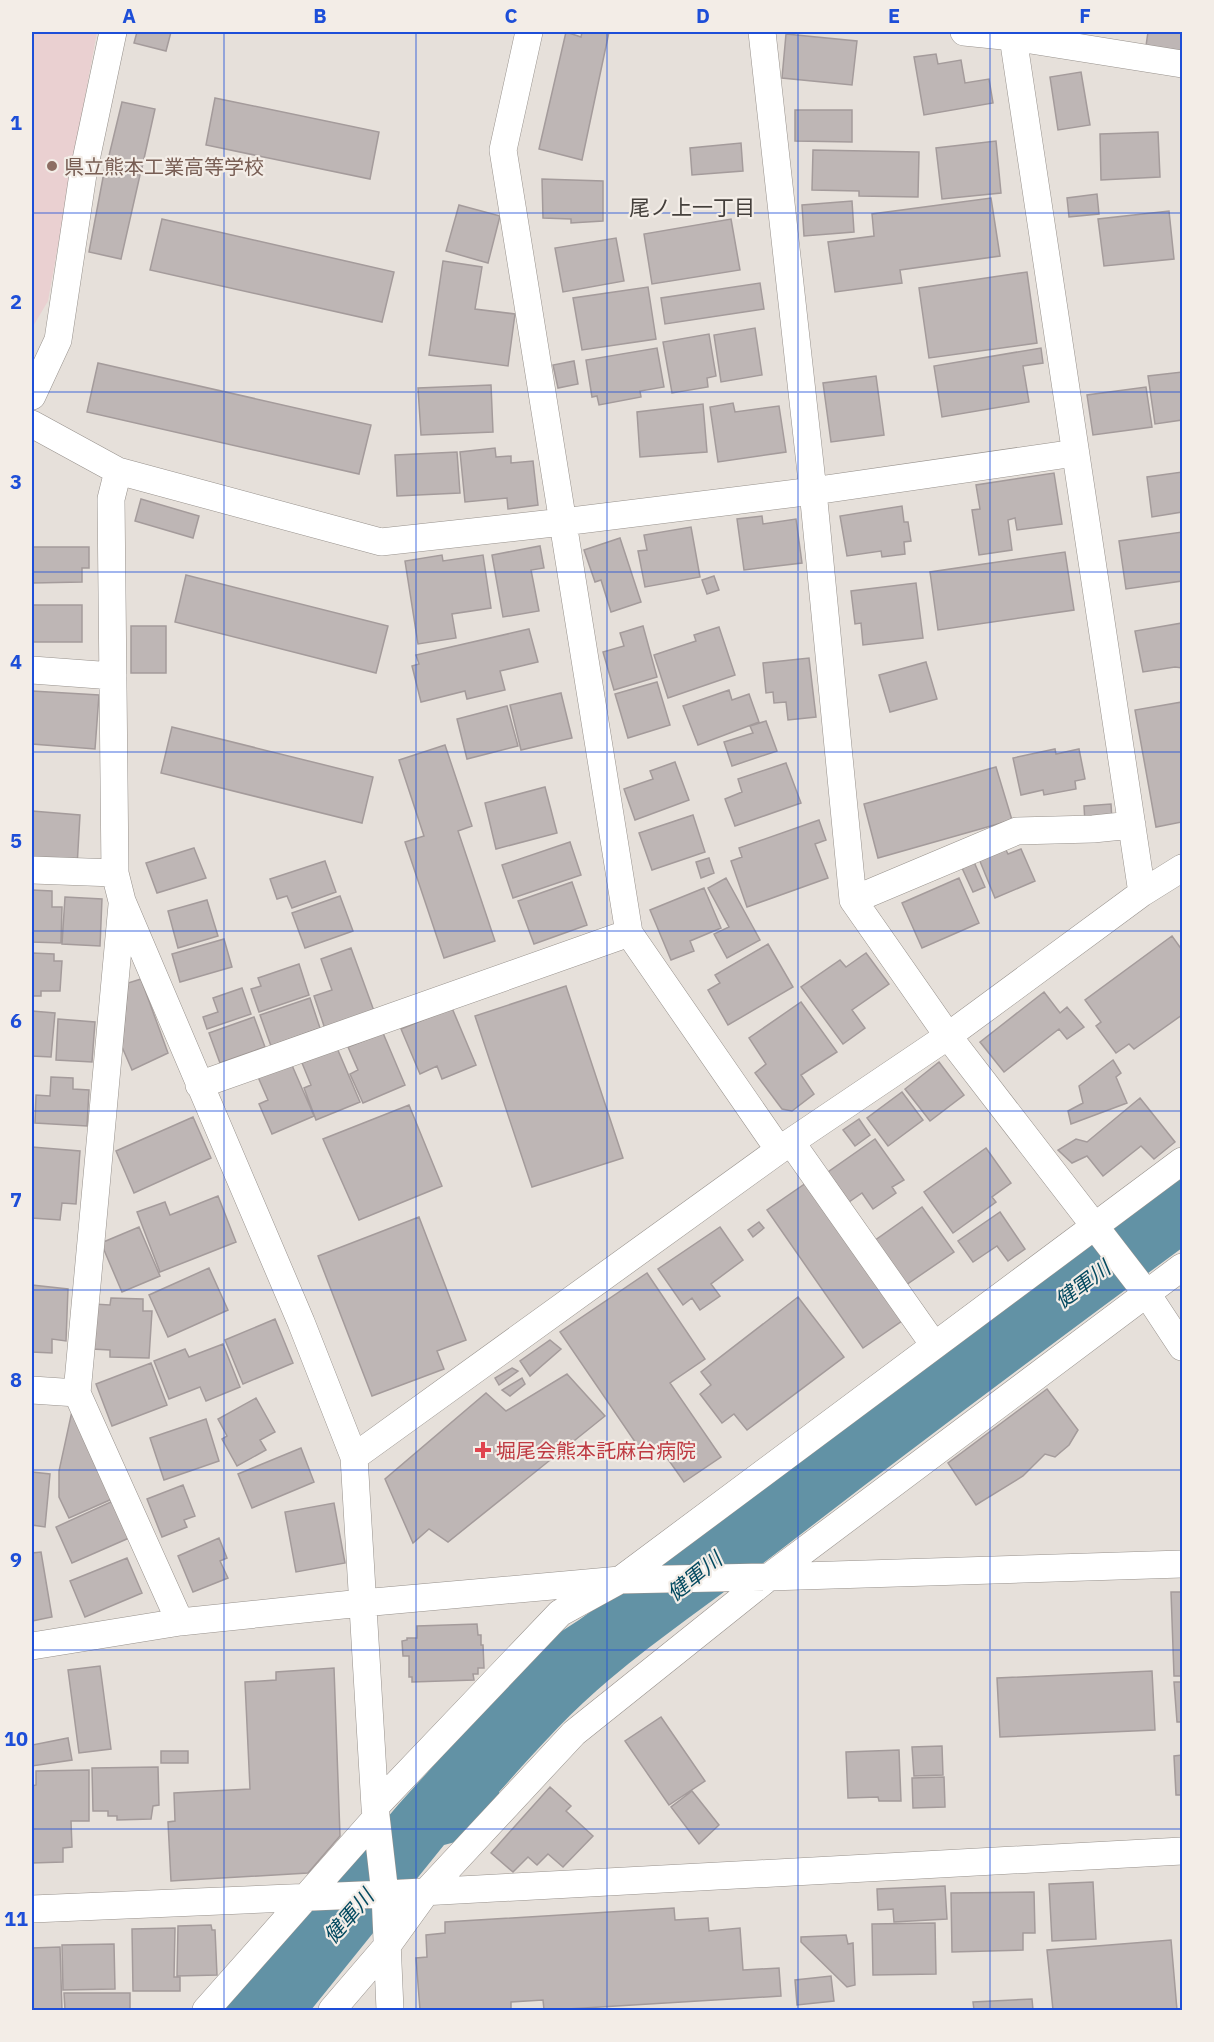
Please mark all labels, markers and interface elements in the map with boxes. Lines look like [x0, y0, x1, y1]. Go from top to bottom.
text: A [122, 2, 136, 29]
text: B [313, 2, 327, 29]
text: C [504, 2, 518, 29]
text: D [696, 2, 710, 29]
text: E [888, 2, 900, 29]
text: F [1079, 2, 1091, 29]
text: 1 [10, 109, 22, 136]
place label: 県立熊本工業高等学校 [64, 153, 264, 180]
marker: 県立熊本工業高等学校 [45, 159, 59, 173]
district label: 尾ノ上一丁目 [629, 193, 755, 221]
text: 2 [10, 288, 22, 315]
text: 3 [10, 468, 22, 495]
text: 4 [10, 648, 22, 675]
text: 5 [10, 827, 22, 854]
text: 6 [10, 1007, 22, 1034]
text: 7 [10, 1186, 22, 1213]
water label: 健軍川 [1048, 1253, 1117, 1314]
text: 8 [10, 1366, 22, 1393]
place label: 堀尾会熊本託麻台病院 [496, 1437, 696, 1464]
marker: 堀尾会熊本託麻台病院 [474, 1441, 492, 1459]
water label: 健軍川 [661, 1544, 729, 1607]
text: 9 [10, 1546, 22, 1573]
text: 10 [4, 1725, 28, 1752]
water label: 健軍川 [317, 1882, 381, 1949]
text: 11 [4, 1905, 28, 1932]

